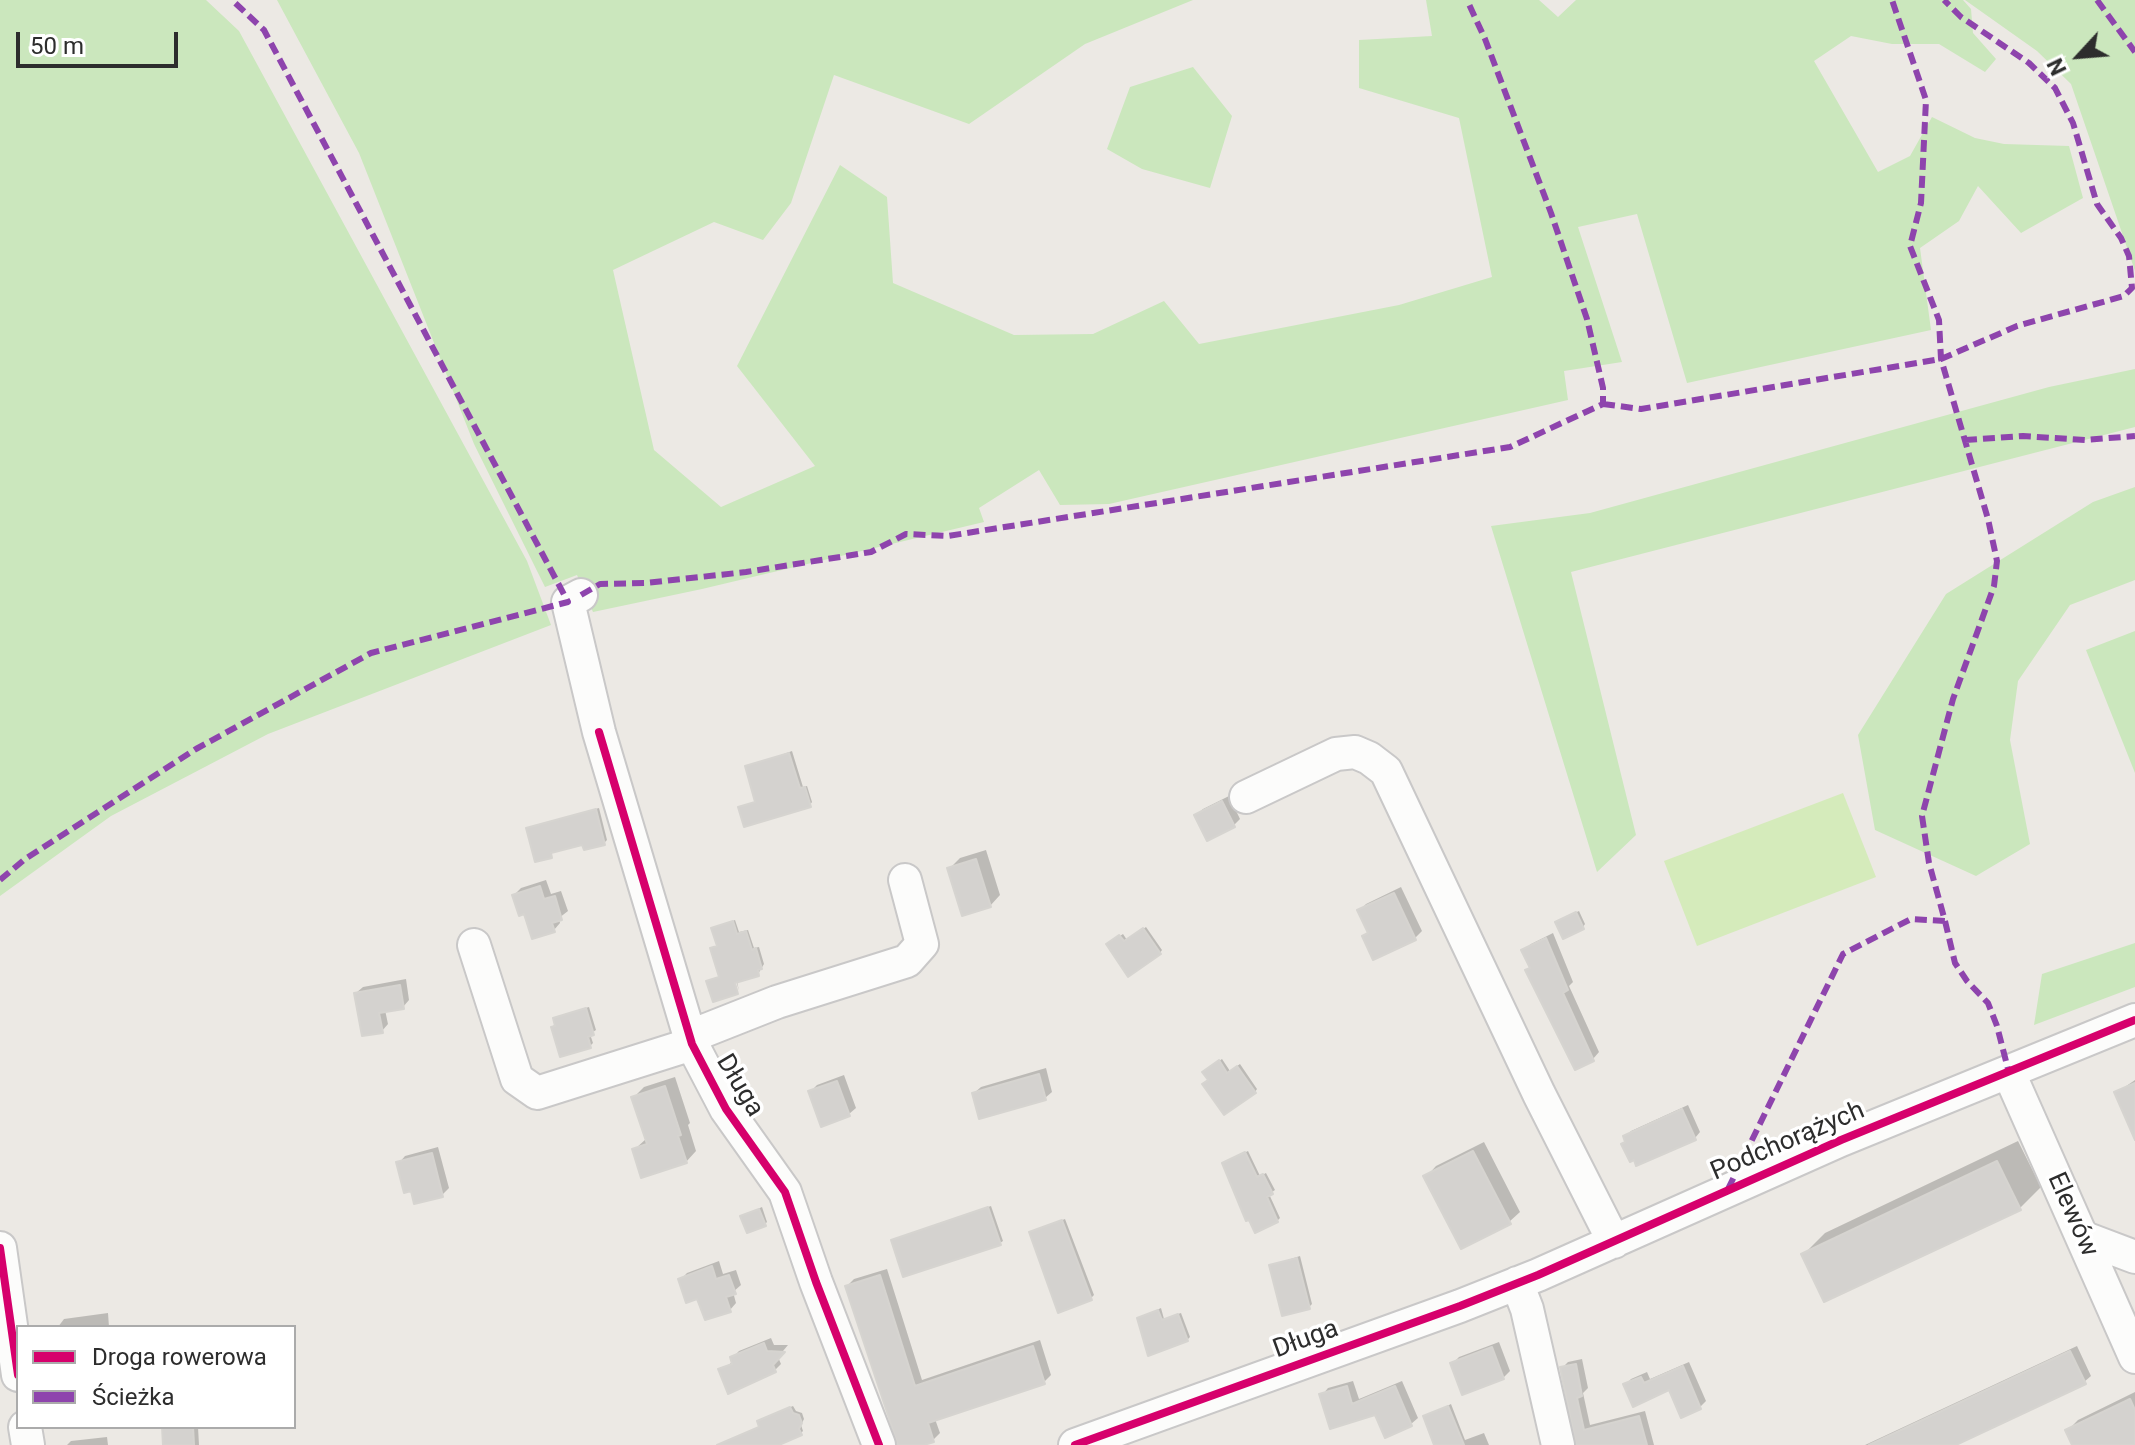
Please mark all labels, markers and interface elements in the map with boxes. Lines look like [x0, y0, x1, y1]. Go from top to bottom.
scale bar [20, 16, 182, 66]
north arrow [2039, 16, 2119, 96]
text: 50 m [30, 32, 84, 60]
text: N [2042, 54, 2072, 79]
street label: Długa [708, 1049, 770, 1123]
street label: Podchorążych [1706, 1096, 1870, 1188]
street label: Elewów [2040, 1168, 2104, 1262]
street label: Długa [1269, 1314, 1343, 1366]
legend [16, 1325, 296, 1429]
text: Droga rowerowa [92, 1343, 267, 1371]
text: Ścieżka [92, 1383, 175, 1411]

